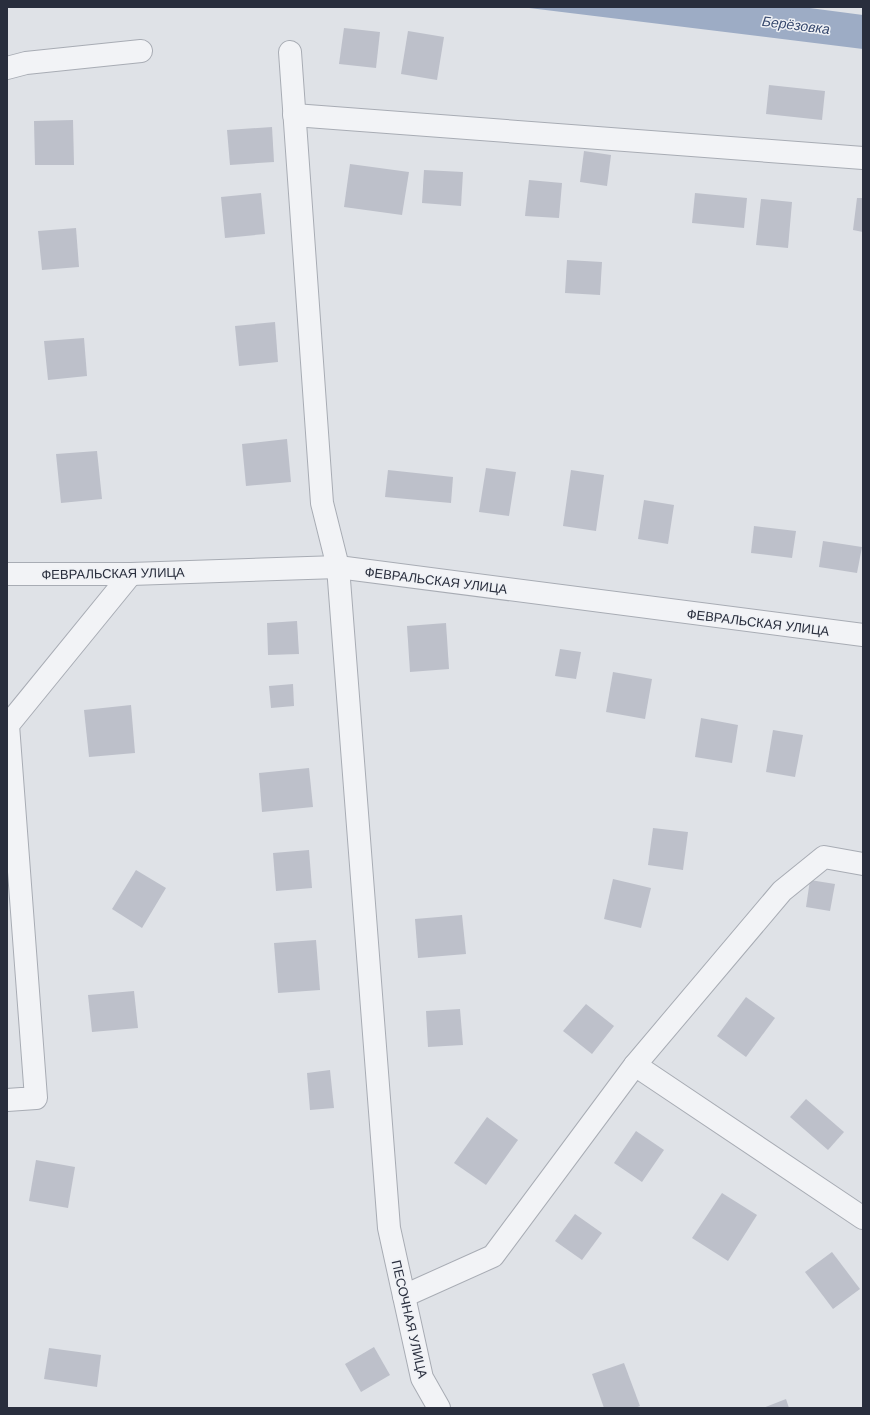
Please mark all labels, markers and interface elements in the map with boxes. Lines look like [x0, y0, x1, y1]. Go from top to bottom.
water label: Берёзовка [761, 13, 831, 37]
street label: ФЕВРАЛЬСКАЯ УЛИЦА [364, 564, 508, 597]
street label: ФЕВРАЛЬСКАЯ УЛИЦА [41, 565, 185, 582]
street label: ФЕВРАЛЬСКАЯ УЛИЦА [686, 606, 830, 639]
street label: ПЕСОЧНАЯ УЛИЦА [389, 1259, 430, 1380]

